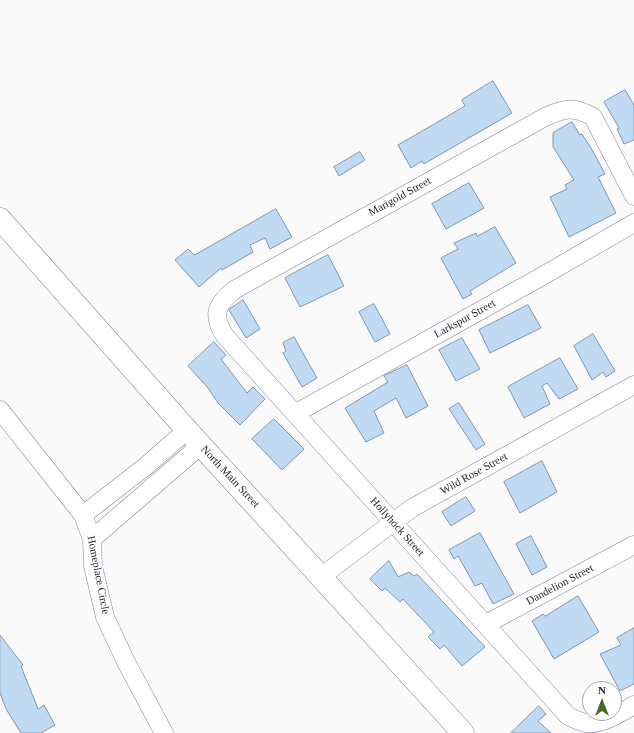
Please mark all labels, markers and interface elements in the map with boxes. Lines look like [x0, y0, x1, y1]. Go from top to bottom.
street label: Marigold Street [366, 174, 434, 220]
street label: Larkspur Street [432, 297, 498, 341]
street label: North Main Street [198, 443, 262, 511]
street label: Wild Rose Street [438, 450, 510, 498]
street label: Hollyhock Street [367, 495, 427, 559]
street label: Homeplace Circle [84, 535, 112, 615]
street label: Dandelion Street [524, 562, 596, 608]
north arrow [582, 681, 622, 721]
text: N [598, 684, 606, 696]

